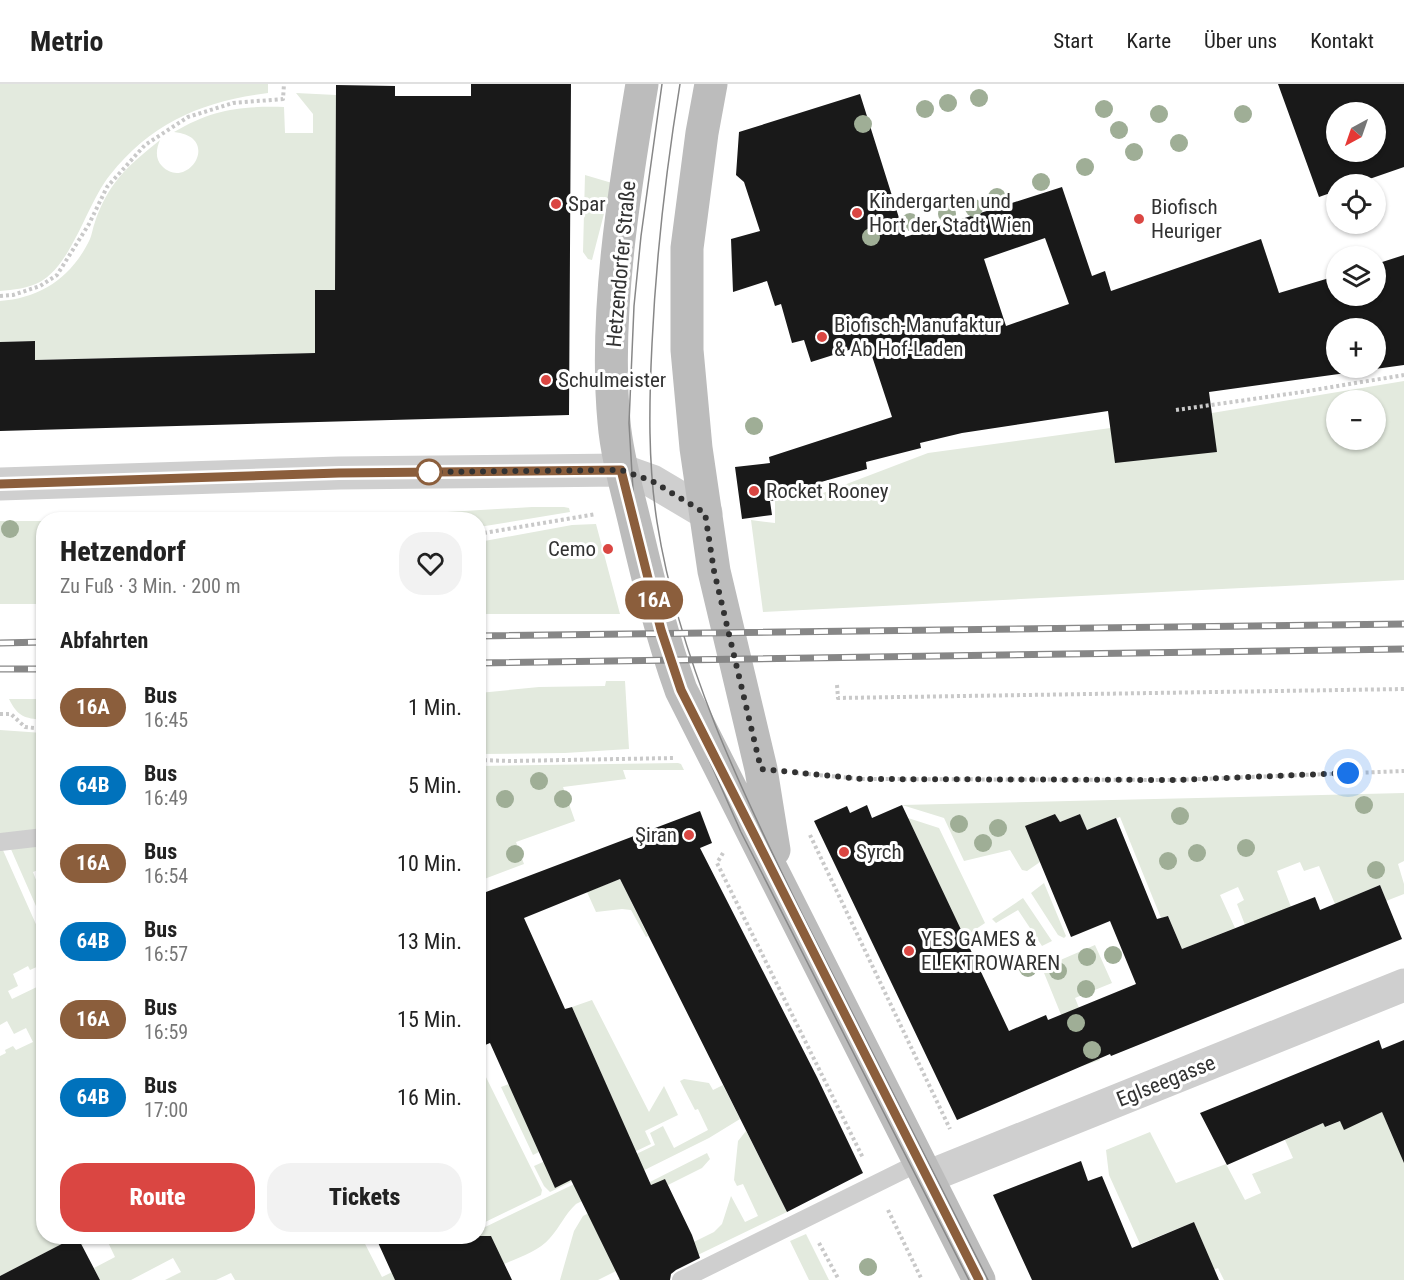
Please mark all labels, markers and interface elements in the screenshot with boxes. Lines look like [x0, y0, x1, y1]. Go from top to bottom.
text: Metrio [30, 25, 103, 58]
text: Start [1053, 29, 1094, 53]
text: Karte [1127, 29, 1171, 53]
text: Über uns [1204, 29, 1277, 53]
text: Kontakt [1310, 29, 1374, 53]
north arrow [1326, 102, 1386, 162]
map controls [1326, 102, 1386, 450]
button: locate [1326, 174, 1386, 234]
street label: Hetzendorfer Straße [602, 180, 640, 348]
place label: Kindergarten und Hort der Stadt Wien [869, 189, 1031, 237]
place label: Spar [568, 192, 606, 216]
place label: Biofisch Heuriger [1151, 195, 1222, 243]
marker: Spar [549, 197, 563, 211]
marker: Kindergarten und Hort der Stadt Wien [850, 206, 864, 220]
marker: Biofisch Heuriger [1132, 212, 1146, 226]
button: layers [1326, 246, 1386, 306]
place label: Biofisch-Manufaktur & Ab Hof-Laden [834, 313, 1001, 361]
button: + [1326, 318, 1386, 378]
marker: Biofisch-Manufaktur & Ab Hof-Laden [815, 330, 829, 344]
place label: Schulmeister [558, 368, 666, 392]
marker: Schulmeister [539, 373, 553, 387]
button: − [1326, 390, 1386, 450]
unlabelled marker [416, 459, 442, 485]
place label: Rocket Rooney [766, 479, 889, 503]
marker: Rocket Rooney [747, 484, 761, 498]
button: heart [399, 532, 462, 595]
text: Hetzendorf [60, 535, 186, 568]
place label: Cemo [548, 537, 596, 561]
marker: Cemo [601, 542, 615, 556]
text: Zu Fuß · 3 Min. · 200 m [60, 574, 241, 598]
line badge: 16A [620, 580, 688, 620]
text: 16A [637, 588, 671, 612]
text: Abfahrten [60, 628, 148, 653]
text: Bus [144, 683, 177, 708]
text: 16A [76, 695, 110, 719]
text: 1 Min. [408, 695, 462, 720]
text: 16:45 [144, 708, 188, 732]
your location [1333, 758, 1363, 788]
text: Bus [144, 761, 177, 786]
text: 64B [76, 773, 110, 797]
text: 5 Min. [408, 773, 462, 798]
text: 16:49 [144, 786, 188, 810]
place label: Şiran [635, 823, 677, 847]
marker: Şiran [682, 828, 696, 842]
text: Bus [144, 839, 177, 864]
place label: Syrch [856, 840, 902, 864]
marker: Syrch [837, 845, 851, 859]
text: 16A [76, 851, 110, 875]
text: 10 Min. [397, 851, 462, 876]
text: 16:54 [144, 864, 188, 888]
text: Bus [144, 917, 177, 942]
place label: YES GAMES & ELEKTROWAREN [921, 927, 1060, 975]
text: 64B [76, 929, 110, 953]
text: 13 Min. [397, 929, 462, 954]
text: 16:57 [144, 942, 188, 966]
marker: YES GAMES & ELEKTROWAREN [902, 944, 916, 958]
text: Bus [144, 995, 177, 1020]
text: 16A [76, 1007, 110, 1031]
text: 15 Min. [397, 1007, 462, 1032]
text: 16:59 [144, 1020, 188, 1044]
street label: Eglseegasse [1113, 1050, 1219, 1112]
text: Bus [144, 1073, 177, 1098]
text: 64B [76, 1085, 110, 1109]
text: 16 Min. [397, 1085, 462, 1110]
text: 17:00 [144, 1098, 188, 1122]
button: Route [60, 1163, 255, 1232]
button: Tickets [267, 1163, 462, 1232]

